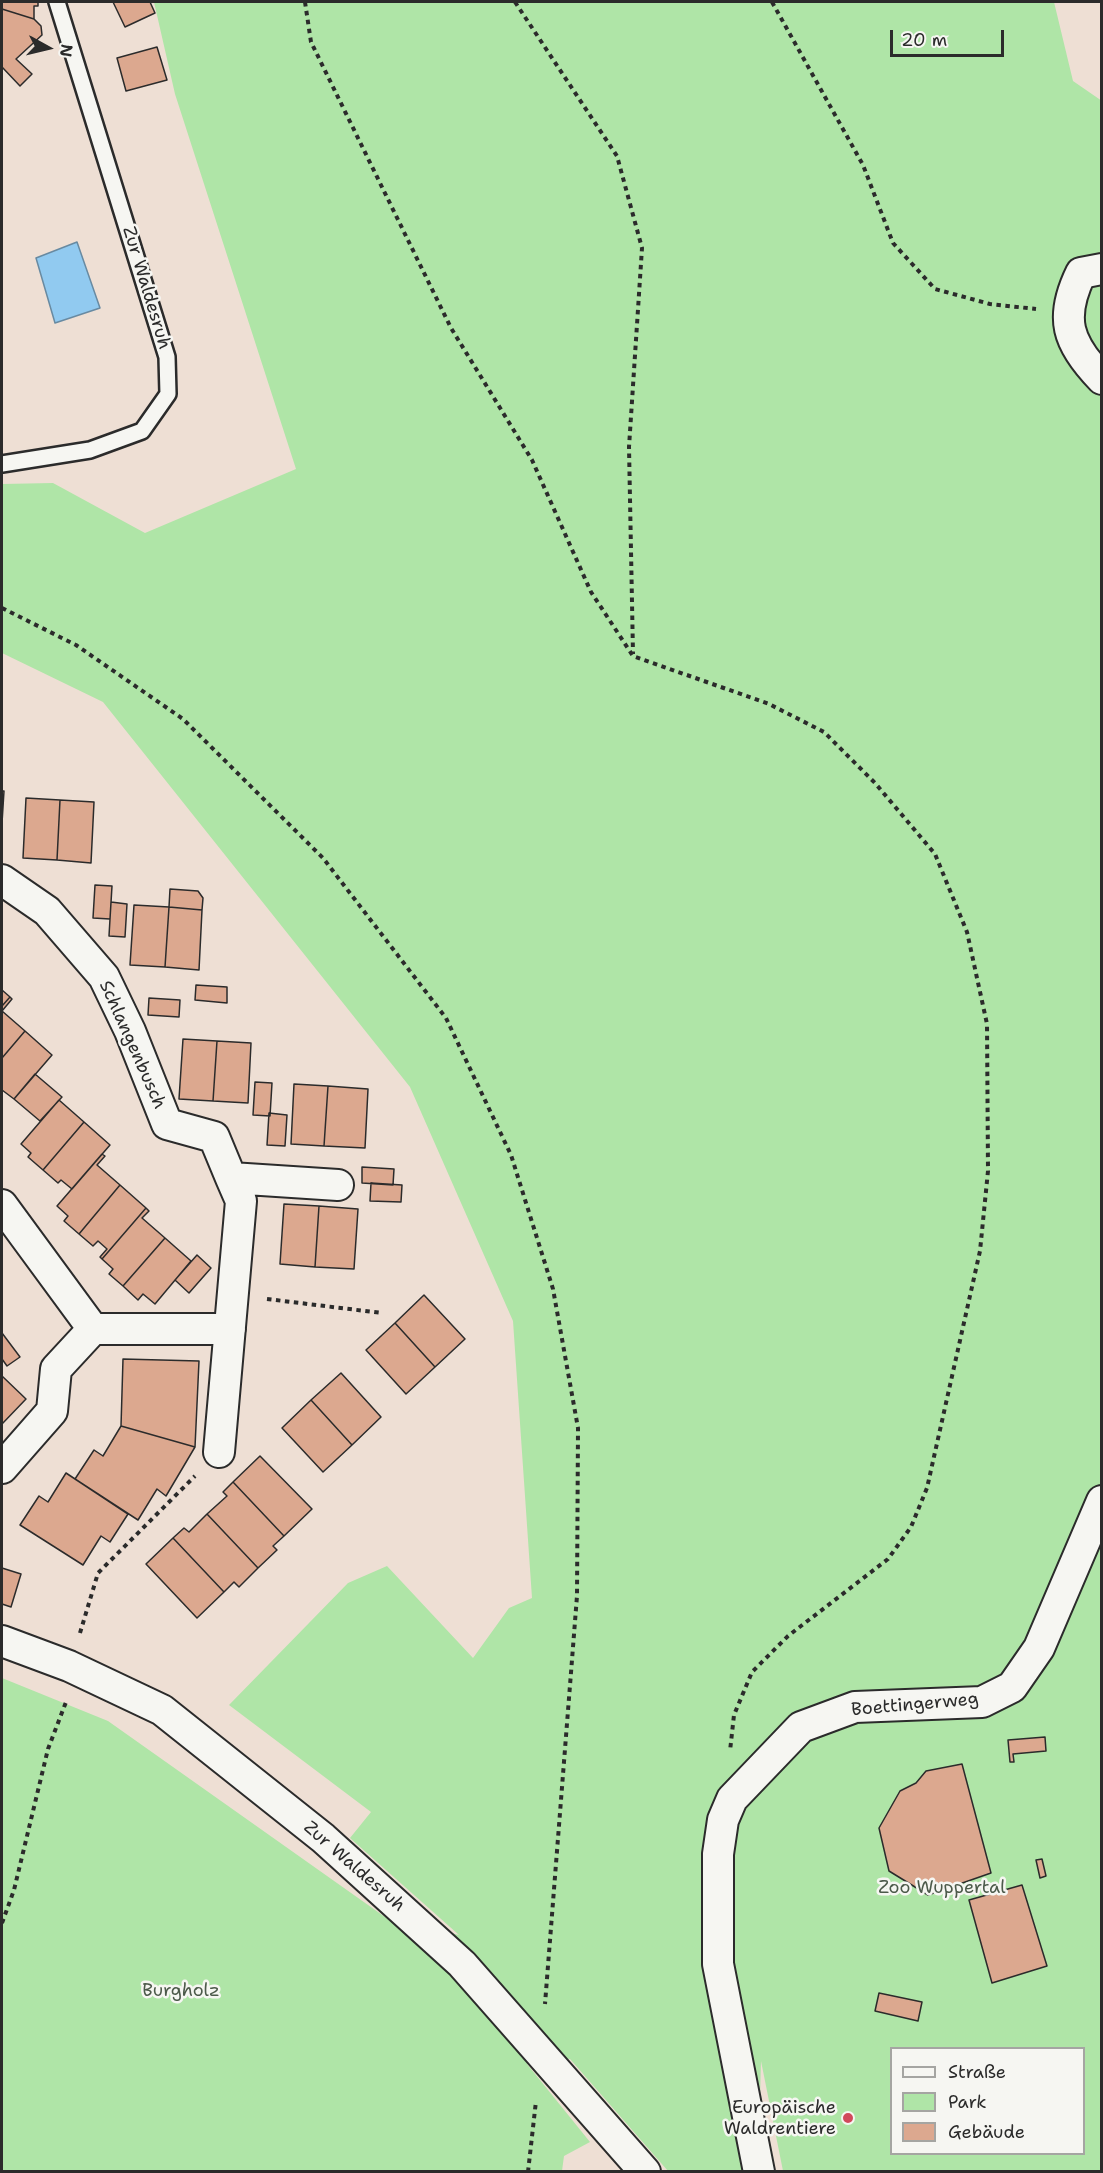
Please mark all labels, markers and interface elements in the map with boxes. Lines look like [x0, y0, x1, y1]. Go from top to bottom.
north arrow [18, 18, 78, 78]
scale bar [893, 18, 1007, 56]
text: 20 m [901, 28, 947, 52]
text: N [55, 43, 78, 58]
street label: Zur Waldesruh [117, 224, 175, 352]
street label: Schlangenbusch [94, 977, 170, 1113]
street label: Boettingerweg [851, 1689, 979, 1721]
street label: Zur Waldesruh [299, 1817, 409, 1917]
park label: Zoo Wuppertal [878, 1877, 1006, 1899]
park label: Burgholz [142, 1980, 220, 2002]
legend [890, 2047, 1085, 2155]
text: Straße [948, 2060, 1006, 2084]
text: Park [948, 2090, 987, 2114]
place label: Europäische Waldrentiere [724, 2097, 836, 2140]
marker: Europäische Waldrentiere [841, 2111, 855, 2125]
text: Gebäude [948, 2120, 1025, 2144]

